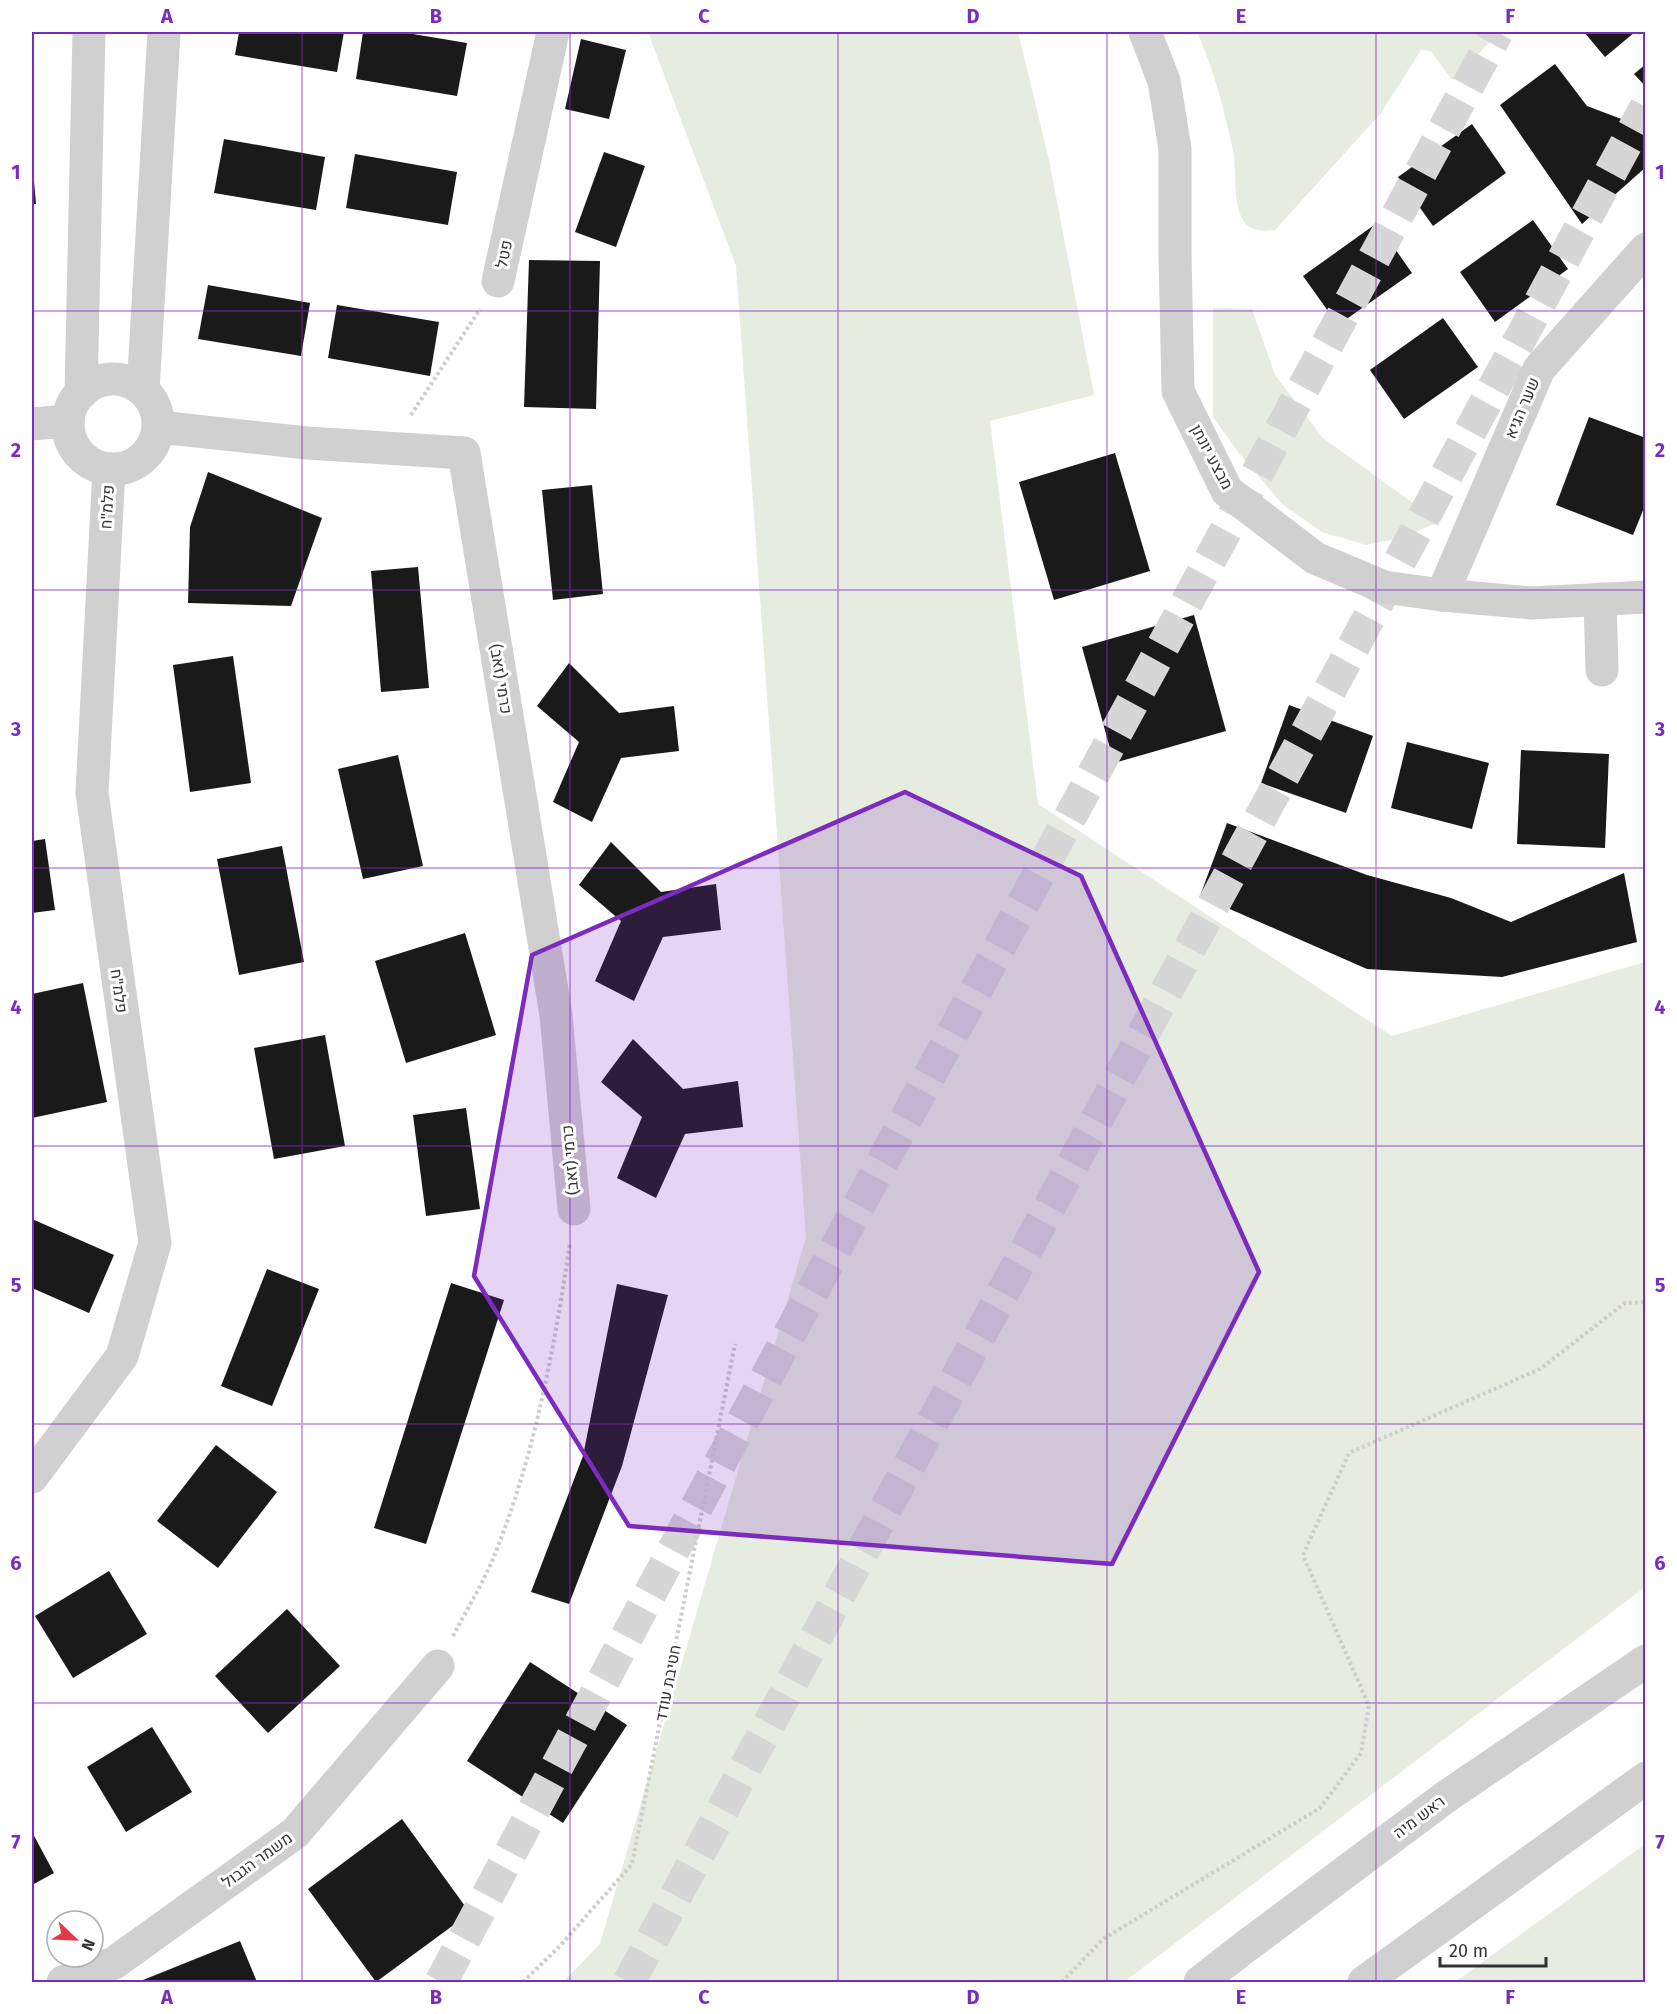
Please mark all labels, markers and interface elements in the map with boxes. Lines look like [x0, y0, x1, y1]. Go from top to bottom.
text: A [160, 4, 174, 28]
text: B [430, 4, 442, 28]
text: C [698, 4, 710, 28]
text: D [966, 4, 980, 28]
text: E [1236, 4, 1246, 28]
text: F [1505, 4, 1515, 28]
text: 1 [11, 160, 21, 184]
text: 1 [1655, 160, 1665, 184]
street label: פטל [492, 238, 516, 270]
street label: שער הגיא [1501, 374, 1543, 442]
street label: מבצע יונתן [1187, 421, 1237, 493]
text: 2 [11, 438, 21, 462]
text: 2 [1655, 438, 1665, 462]
street label: פלמ"ח [96, 484, 118, 530]
street label: כרמי (זאב) [486, 643, 516, 715]
text: 3 [10, 717, 21, 741]
text: 3 [1654, 717, 1665, 741]
street label: פלמ"ח [106, 968, 132, 1014]
text: 4 [10, 995, 22, 1019]
text: 4 [1654, 995, 1666, 1019]
street label: כרמי (זאב) [557, 1124, 583, 1196]
text: 5 [11, 1273, 22, 1297]
text: 5 [1655, 1273, 1666, 1297]
text: 6 [10, 1551, 22, 1575]
text: 6 [1654, 1551, 1666, 1575]
street label: חטיבת עודד [651, 1643, 685, 1723]
street label: ראש מיה [1390, 1792, 1448, 1842]
street label: משמר הגבול [218, 1828, 296, 1892]
text: 7 [11, 1830, 21, 1854]
text: 7 [1655, 1830, 1665, 1854]
north arrow [45, 1909, 105, 1969]
scale bar [1440, 1930, 1546, 1968]
text: N [78, 1936, 99, 1953]
text: 20 m [1449, 1940, 1488, 1962]
text: A [160, 1985, 174, 2009]
text: B [430, 1985, 442, 2009]
text: C [698, 1985, 710, 2009]
text: D [966, 1985, 980, 2009]
text: E [1236, 1985, 1246, 2009]
text: F [1505, 1985, 1515, 2009]

